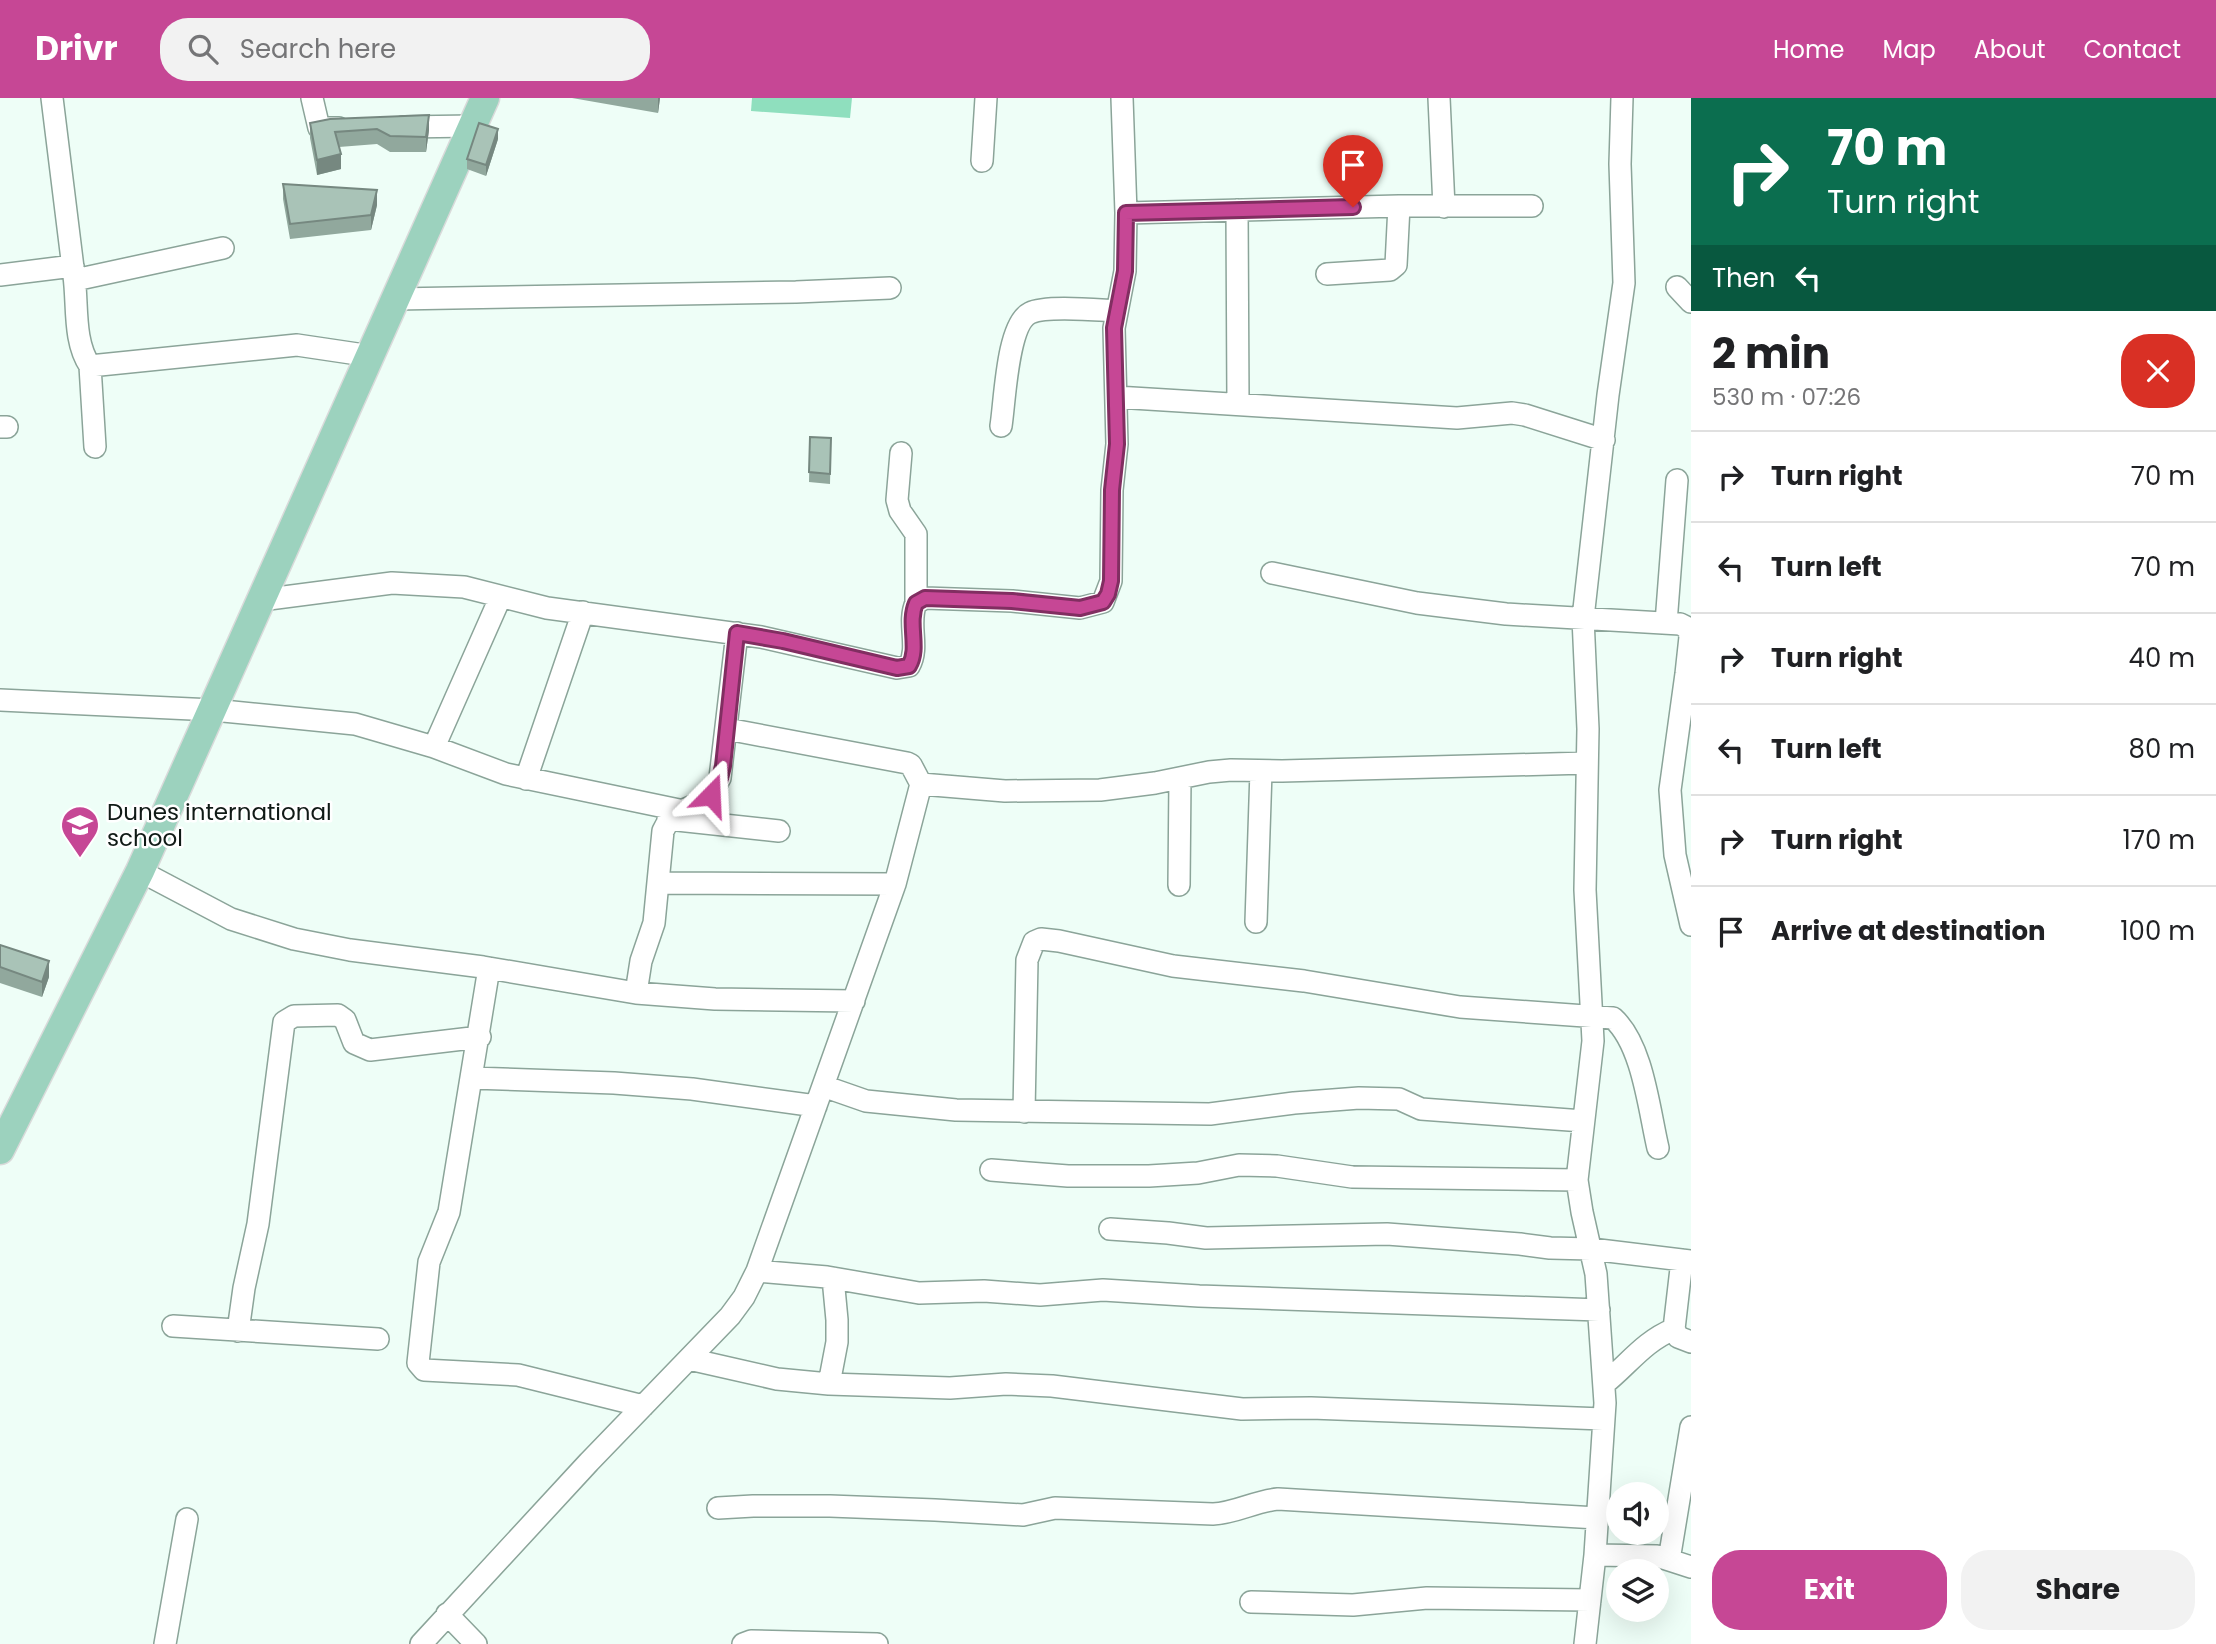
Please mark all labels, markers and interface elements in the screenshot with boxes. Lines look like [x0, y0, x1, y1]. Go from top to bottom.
search box [160, 18, 650, 81]
text: Drivr [35, 25, 118, 72]
icon: search [184, 30, 222, 68]
text: Search here [240, 31, 396, 67]
text: Home [1773, 33, 1845, 66]
text: Map [1883, 33, 1936, 66]
text: About [1974, 33, 2045, 66]
text: Contact [2083, 33, 2181, 66]
text: 70 m [1827, 114, 1947, 182]
icon: right [1712, 126, 1803, 217]
pin [1323, 135, 1383, 207]
icon: arrive [1334, 146, 1372, 184]
text: Turn right [1827, 179, 1979, 224]
icon: left [1789, 259, 1827, 297]
text: Then [1712, 260, 1775, 296]
text: 2 min [1712, 324, 1830, 383]
button: close [2121, 334, 2195, 408]
text: 530 m · 07:26 [1712, 381, 1861, 413]
icon: right [1712, 458, 1750, 496]
text: Turn right [1771, 458, 1903, 494]
text: 70 m [2131, 458, 2195, 494]
icon: left [1712, 549, 1750, 587]
text: Turn left [1771, 549, 1882, 585]
text: 70 m [2131, 549, 2195, 585]
icon: right [1712, 640, 1750, 678]
text: Turn right [1771, 640, 1903, 676]
text: 40 m [2129, 640, 2195, 676]
icon: left [1712, 731, 1750, 769]
text: Turn left [1771, 731, 1882, 767]
text: 80 m [2129, 731, 2195, 767]
position arrow [674, 758, 748, 832]
place label: Dunes international school [107, 796, 332, 854]
school or university icon: Dunes international school [59, 804, 101, 859]
icon: right [1712, 822, 1750, 860]
text: Turn right [1771, 822, 1903, 858]
text: 170 m [2122, 822, 2195, 858]
icon: arrive [1712, 913, 1750, 951]
text: Arrive at destination [1771, 913, 2046, 949]
text: 100 m [2120, 913, 2195, 949]
map controls [1606, 1482, 1669, 1622]
button: sound [1606, 1482, 1669, 1545]
button: Exit [1712, 1550, 1947, 1630]
button: Share [1961, 1550, 2195, 1630]
button: layers [1606, 1559, 1669, 1622]

